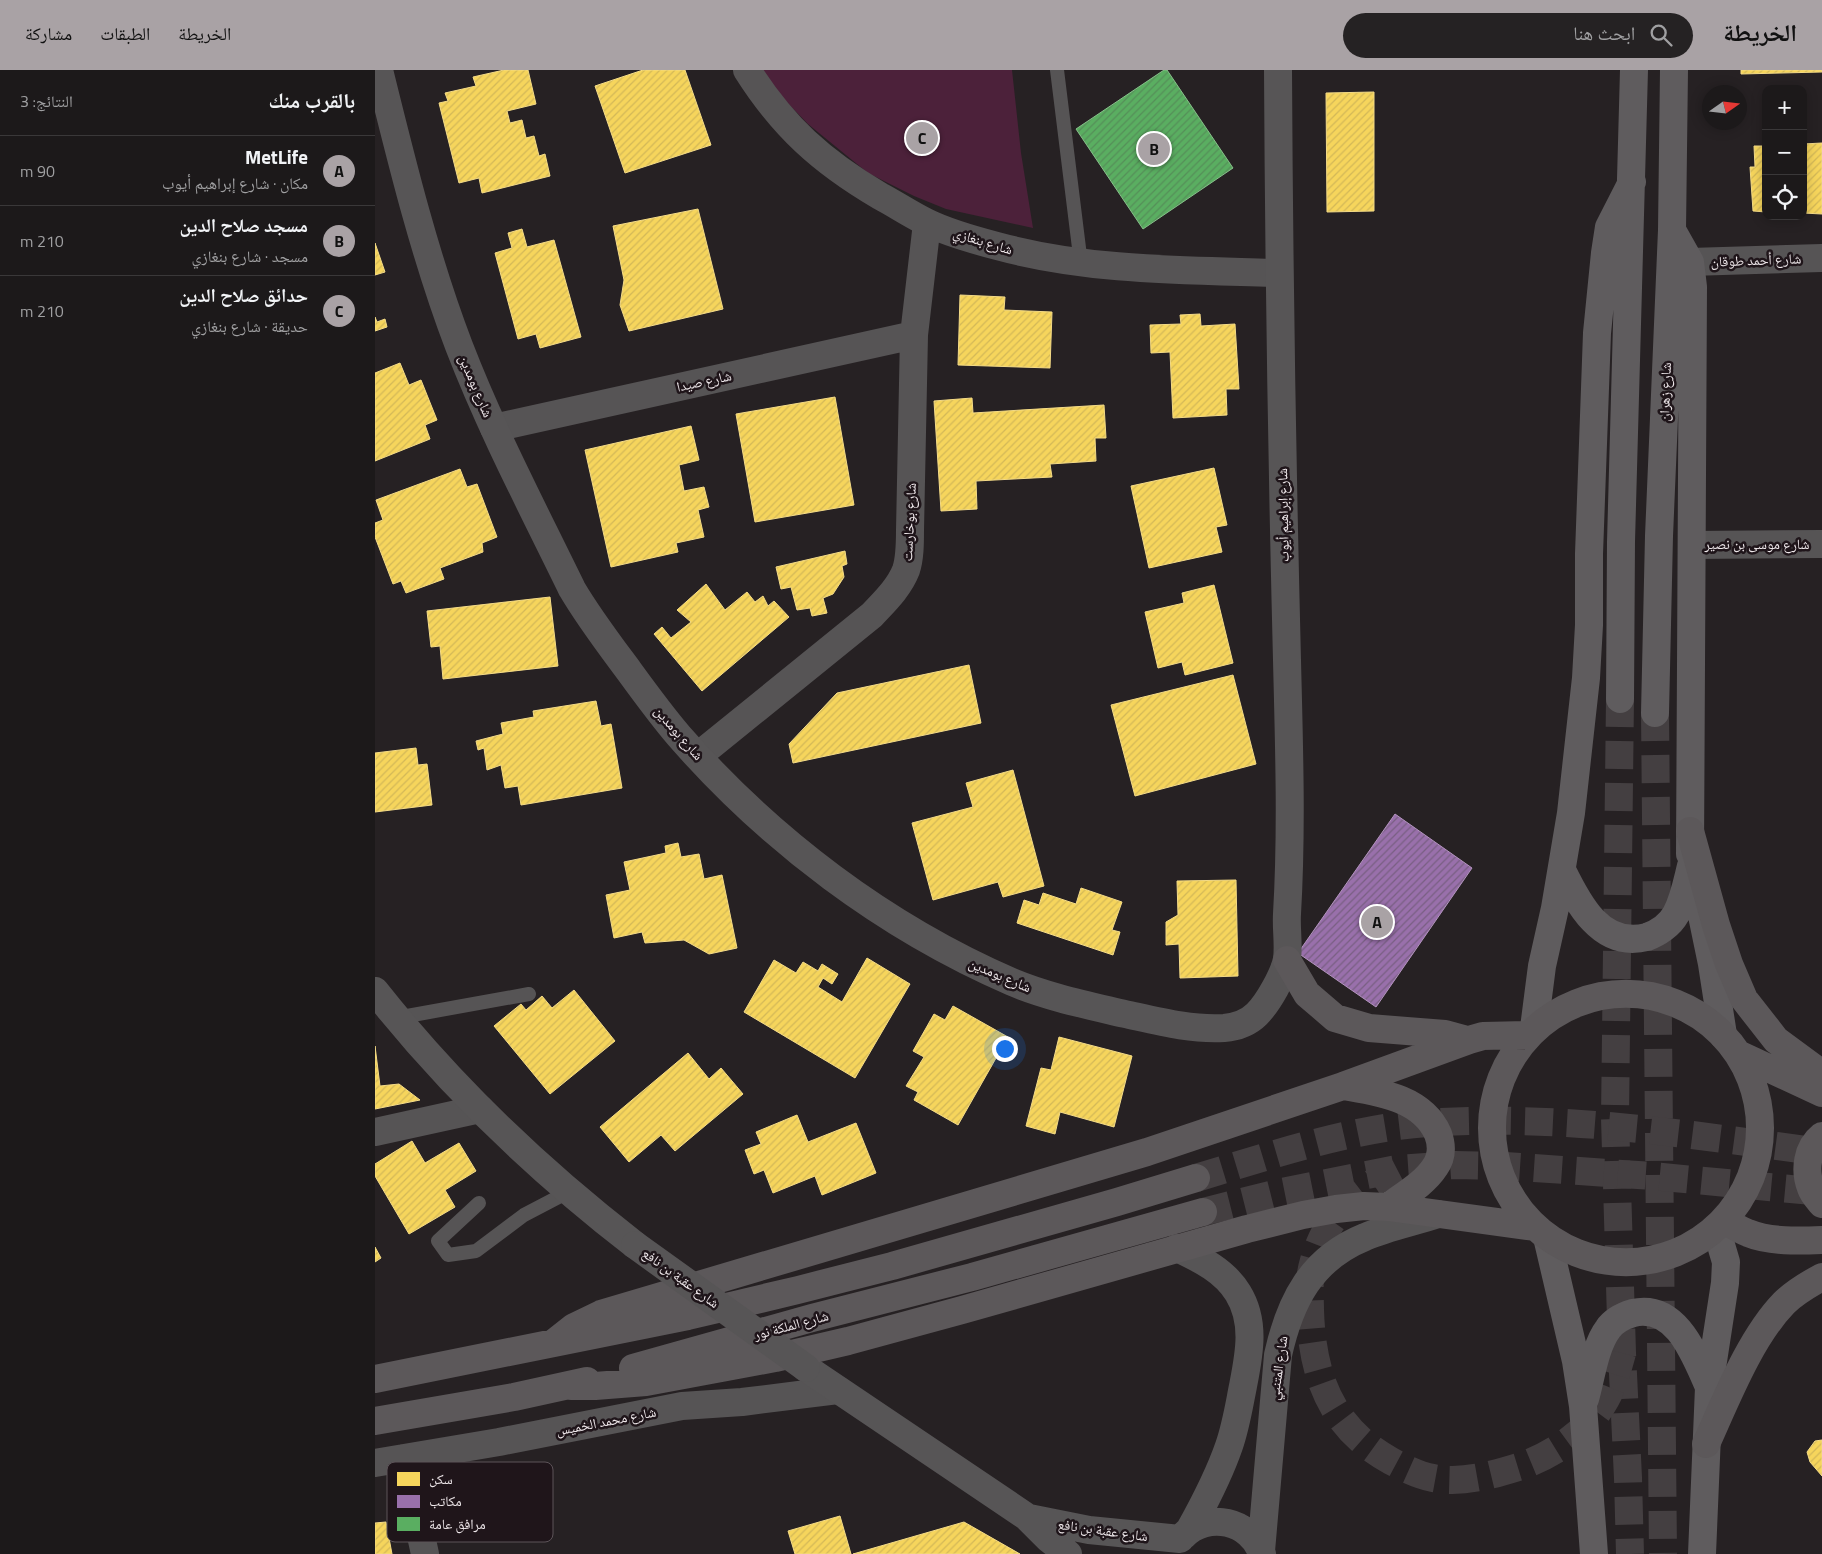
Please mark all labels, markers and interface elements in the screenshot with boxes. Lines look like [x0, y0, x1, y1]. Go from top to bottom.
search box [1343, 13, 1693, 58]
text: الخريطة [1723, 14, 1797, 50]
text: ابحث هنا [1573, 18, 1635, 47]
text: مشاركة [25, 20, 72, 47]
text: الطبقات [100, 20, 150, 47]
text: الخريطة [178, 20, 231, 47]
icon: search [1647, 21, 1675, 49]
text: بالقرب منك [268, 84, 355, 116]
north arrow [1702, 85, 1747, 130]
map controls [1762, 85, 1807, 220]
button: + [1762, 85, 1807, 130]
text: النتائج: 3 [20, 89, 73, 113]
pin: C [906, 119, 938, 157]
pin: B [1138, 130, 1170, 168]
button: − [1762, 130, 1807, 175]
text: MetLife [245, 142, 308, 171]
text: 90 m [20, 159, 55, 183]
text: A [334, 159, 344, 183]
text: مكان · شارع إبراهيم أيوب [162, 171, 308, 195]
button: locate [1762, 175, 1807, 220]
text: مسجد صلاح الدين [180, 210, 308, 239]
street label: شارع بنغازي [950, 222, 1015, 261]
text: 210 m [20, 229, 64, 253]
text: B [334, 229, 344, 253]
text: مسجد · شارع بنغازي [192, 244, 308, 268]
street label: شارع أحمد طوقان [1710, 247, 1802, 272]
text: حدائق صلاح الدين [179, 280, 308, 309]
text: 210 m [20, 299, 64, 323]
text: C [335, 299, 343, 323]
text: حديقة · شارع بنغازي [191, 314, 308, 338]
street label: شارع بومدين [454, 351, 499, 420]
street label: شارع زهران [1653, 362, 1676, 422]
street label: شارع صيدا [674, 364, 733, 397]
street label: شارع إبراهيم أيوب [1271, 468, 1294, 562]
street label: شارع بوخارست [896, 482, 921, 562]
street label: شارع موسى بن نصير [1703, 533, 1810, 554]
street label: شارع بومدين [650, 701, 709, 765]
pin: A [1361, 903, 1393, 941]
street label: شارع بومدين [966, 952, 1035, 997]
your location [992, 1036, 1018, 1062]
street label: شارع عقبة بن نافع [638, 1242, 724, 1313]
street label: شارع الملكة نور [750, 1304, 831, 1345]
street label: شارع المتنبي [1263, 1334, 1294, 1402]
street label: شارع محمد الخميس [554, 1401, 658, 1441]
legend [387, 1462, 553, 1542]
text: سكن [429, 1468, 453, 1489]
text: مكاتب [429, 1490, 462, 1511]
text: مرافق عامة [429, 1513, 486, 1534]
street label: شارع عقبة بن نافع [1057, 1513, 1149, 1546]

